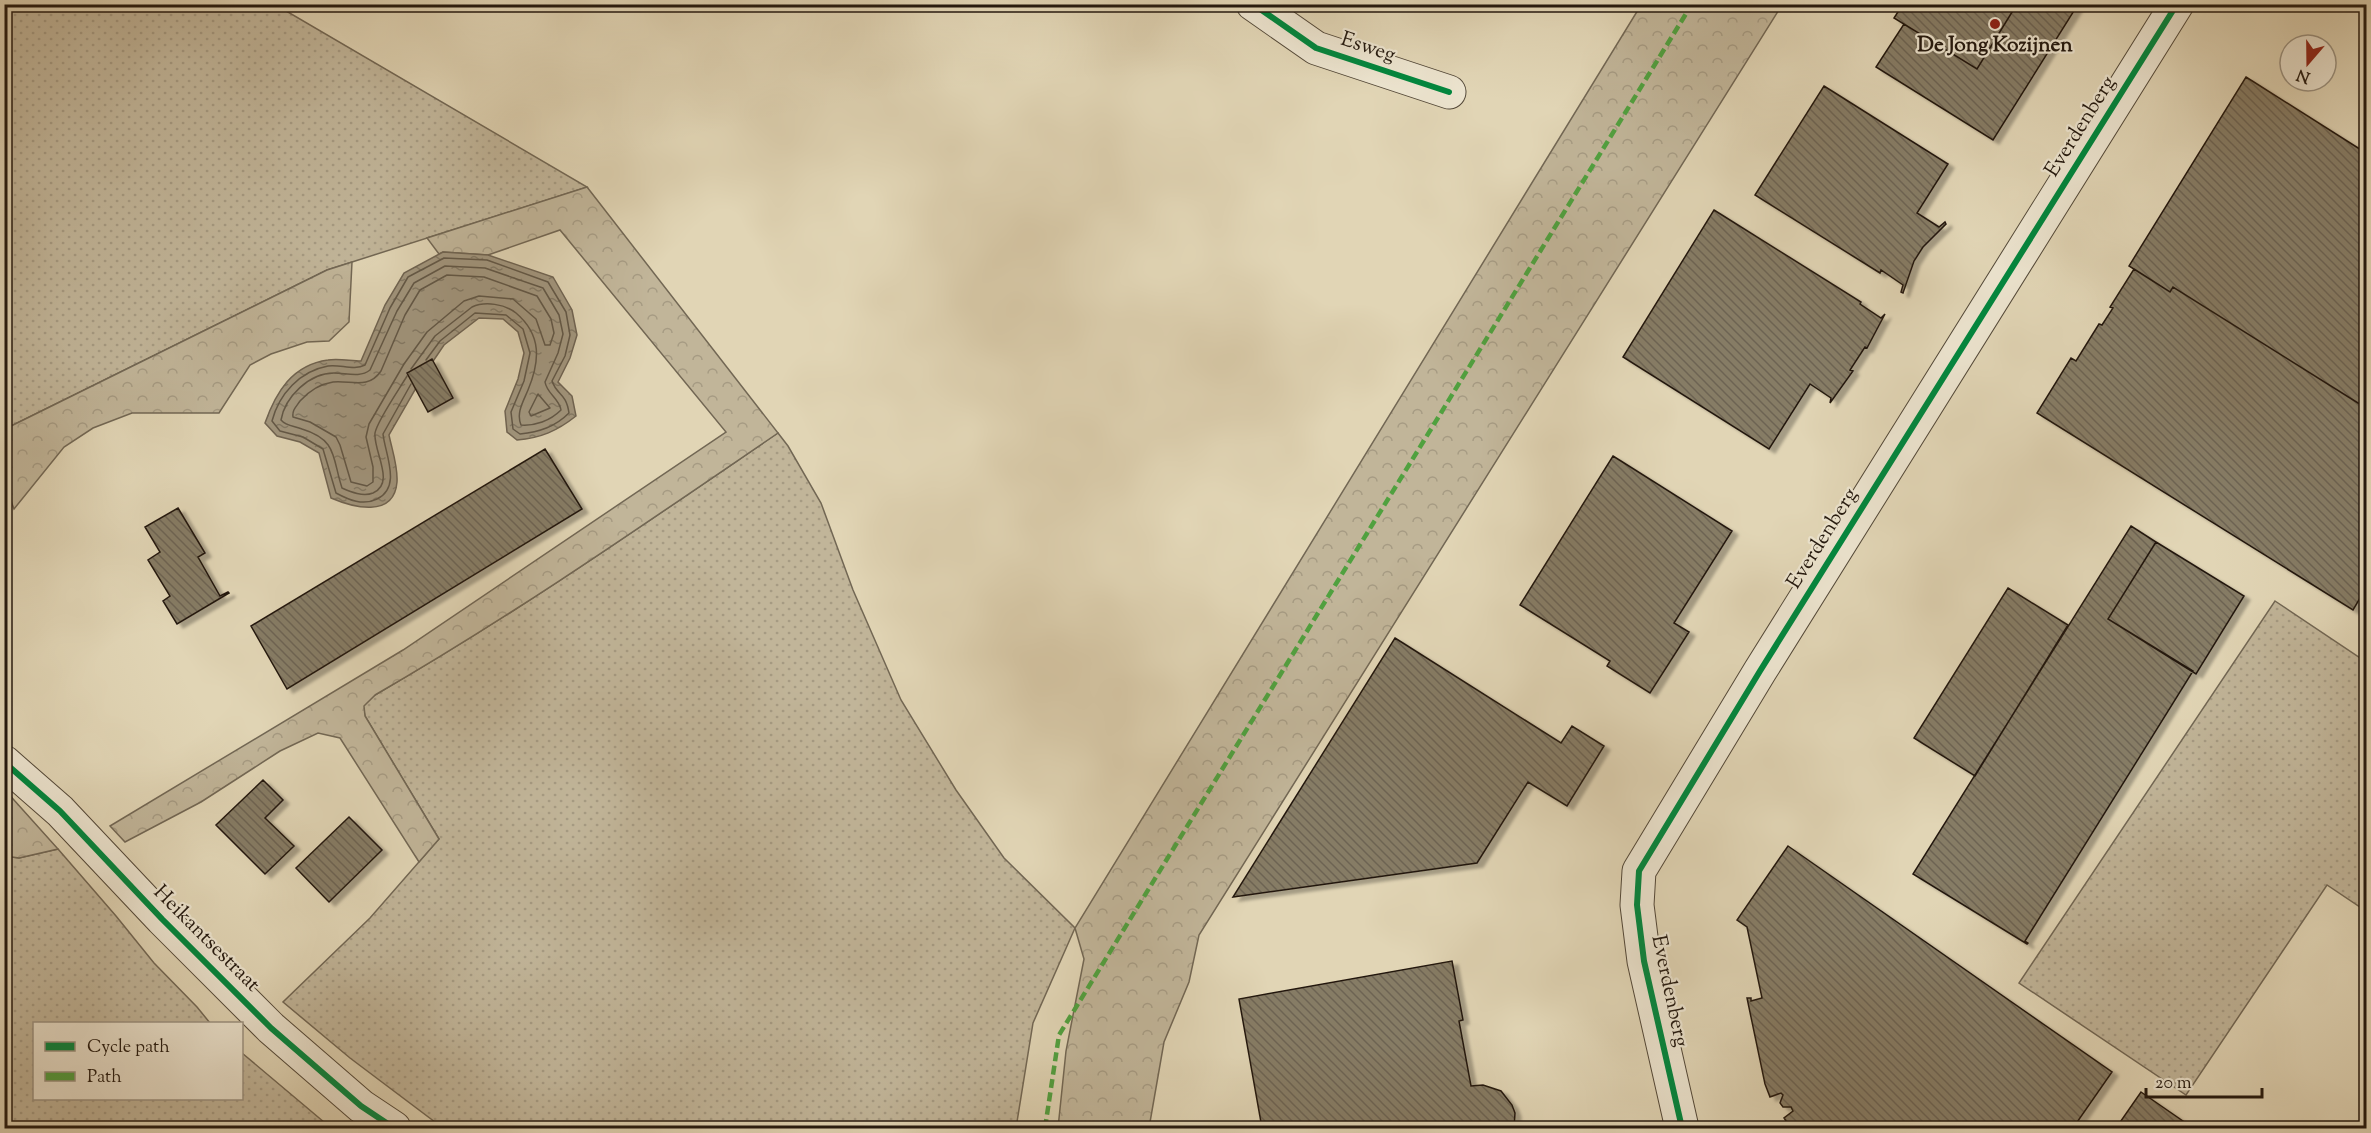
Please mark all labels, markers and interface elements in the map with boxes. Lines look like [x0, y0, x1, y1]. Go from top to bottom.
marker: De Jong Kozijnen [1988, 17, 2002, 31]
street label: Esweg [1337, 25, 1399, 71]
place label: De Jong Kozijnen [1917, 31, 2073, 61]
north arrow [2278, 33, 2338, 93]
text: N [2294, 62, 2314, 88]
street label: Everdenberg [2038, 71, 2124, 183]
street label: Everdenberg [1780, 483, 1866, 595]
street label: Heikantsestraat [146, 879, 266, 999]
street label: Everdenberg [1643, 932, 1695, 1050]
legend [33, 1022, 243, 1100]
text: Cycle path [87, 1035, 170, 1061]
scale bar [2146, 1061, 2262, 1099]
text: Path [87, 1065, 122, 1091]
text: 20 m [2155, 1071, 2192, 1097]

